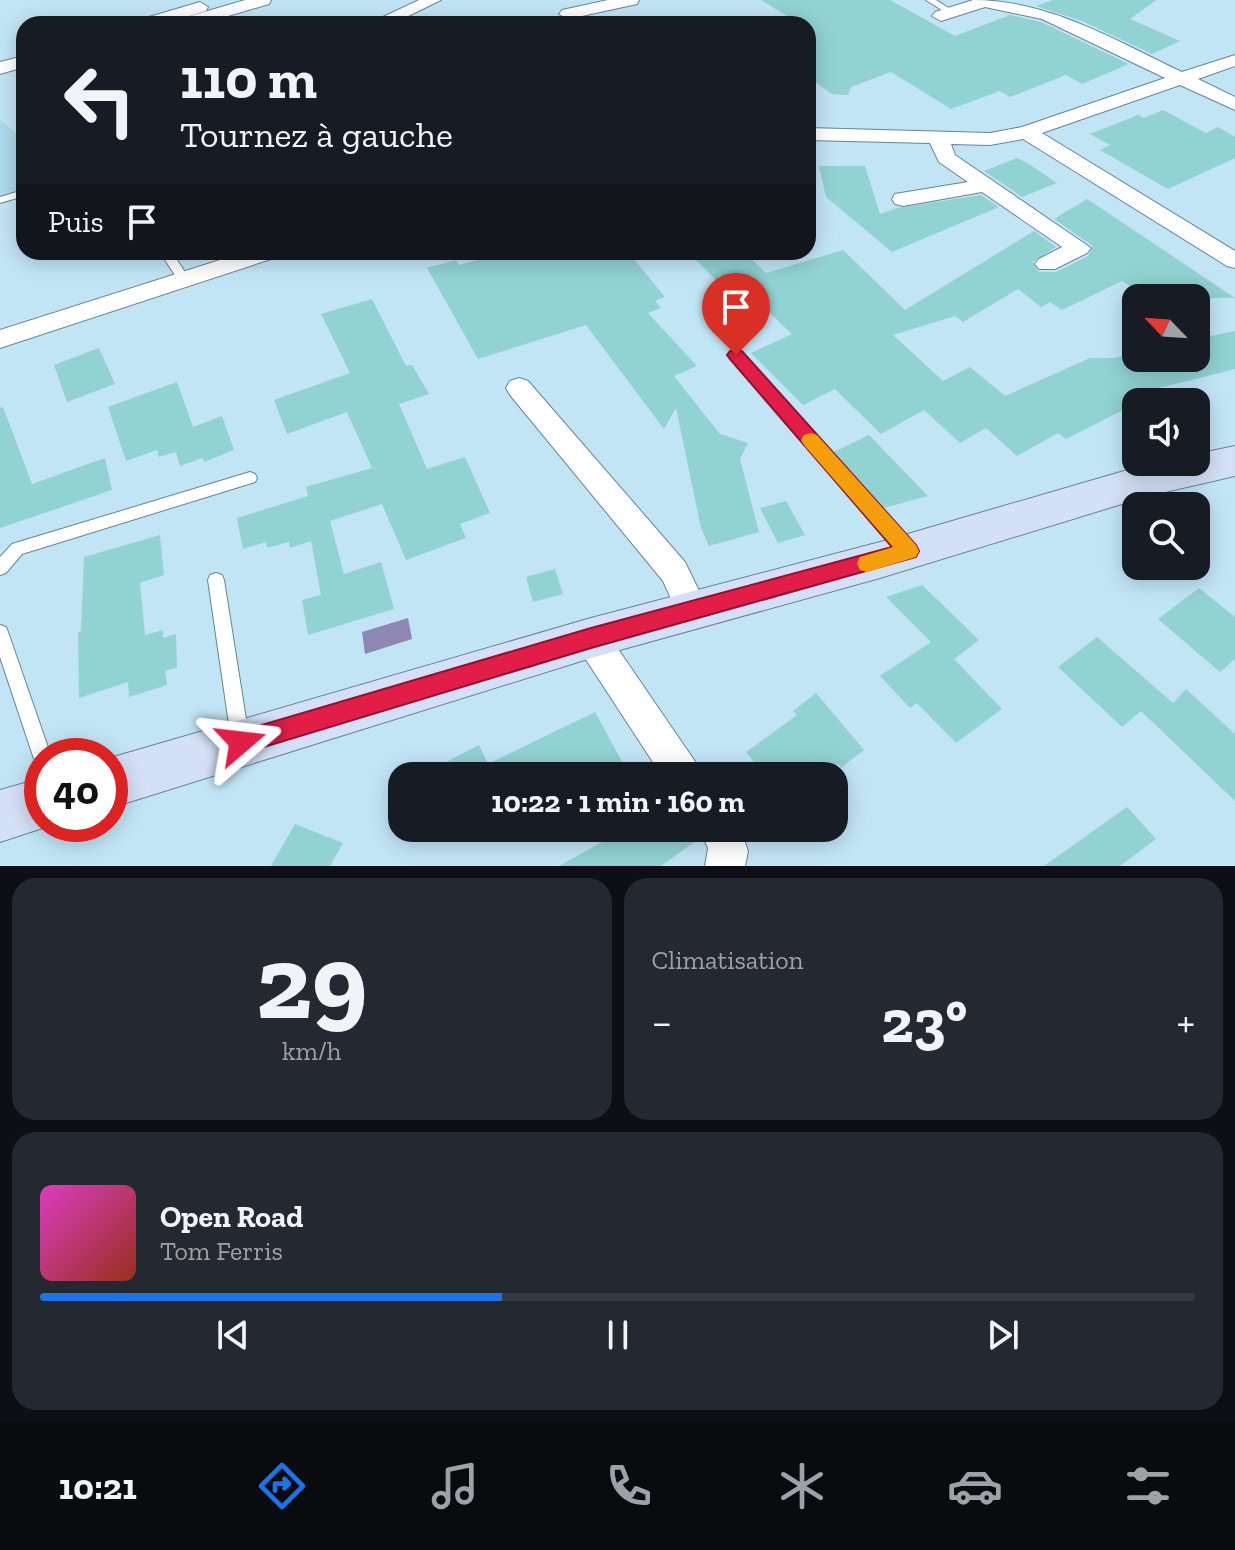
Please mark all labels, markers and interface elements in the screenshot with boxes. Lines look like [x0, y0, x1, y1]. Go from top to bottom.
text: 110 m [180, 45, 317, 112]
icon: left [48, 48, 152, 152]
text: Tournez à gauche [180, 113, 453, 156]
icon: arrive [120, 200, 164, 244]
text: Puis [48, 204, 104, 240]
pin [702, 273, 770, 355]
north arrow [1122, 284, 1210, 372]
map controls [1122, 284, 1210, 580]
icon: arrive [714, 285, 758, 329]
button: sound [1122, 388, 1210, 476]
button: search [1122, 492, 1210, 580]
position arrow [199, 700, 283, 784]
speed limit sign: 40 [24, 738, 128, 842]
text: 10:22 · 1 min · 160 m [491, 784, 745, 820]
text: 29 [256, 920, 368, 1045]
text: Climatisation [652, 944, 804, 976]
text: 23° [881, 985, 967, 1057]
text: − [652, 995, 672, 1048]
text: + [1176, 995, 1195, 1048]
text: km/h [282, 1035, 341, 1067]
text: Open Road [160, 1199, 303, 1235]
text: Tom Ferris [160, 1235, 283, 1267]
icon: previous [211, 1313, 255, 1357]
icon: pause [596, 1313, 640, 1357]
icon: next [981, 1313, 1025, 1357]
icon: directions [254, 1458, 310, 1514]
icon: music [427, 1458, 483, 1514]
icon: phone [601, 1458, 657, 1514]
icon: climate [774, 1458, 830, 1514]
icon: car [947, 1458, 1003, 1514]
icon: filters [1120, 1458, 1176, 1514]
text: 10:21 [59, 1465, 137, 1508]

